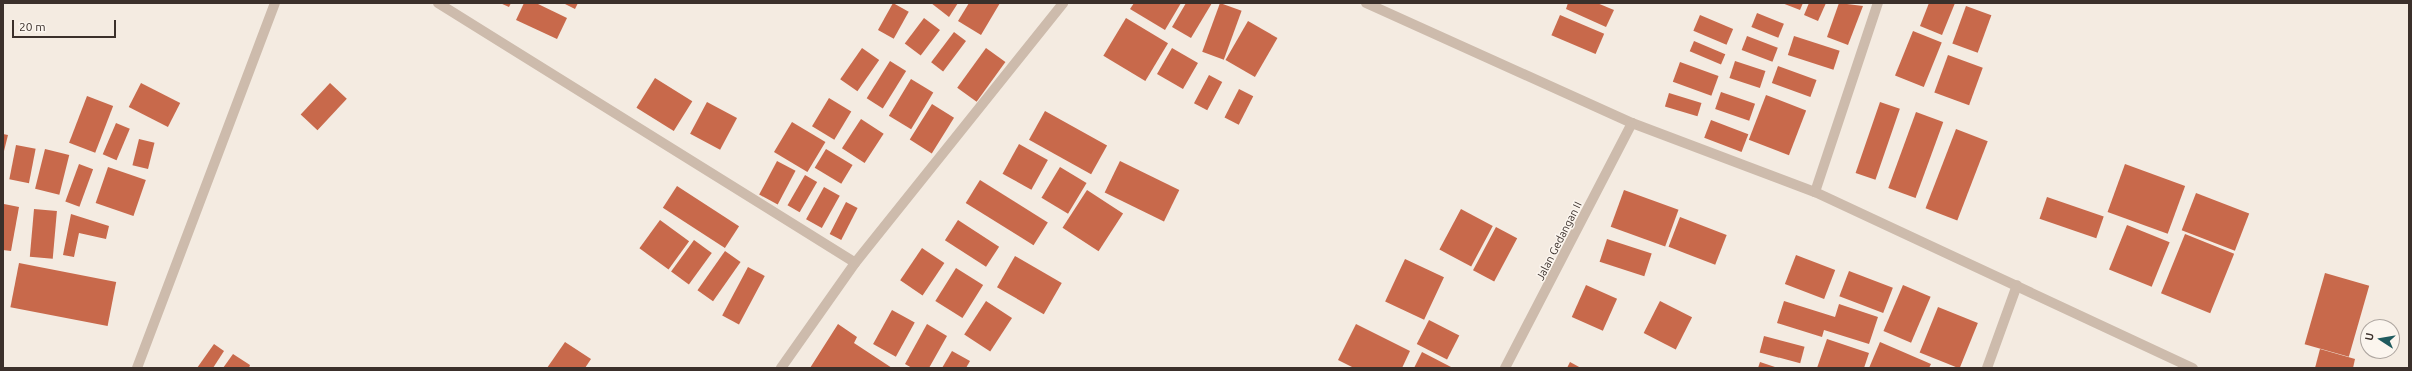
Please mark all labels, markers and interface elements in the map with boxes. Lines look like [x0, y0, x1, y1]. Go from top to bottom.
scale bar [14, 12, 118, 38]
text: 20 m [19, 20, 46, 33]
street label: Jalan Gedangan II [1533, 199, 1585, 283]
north arrow [2360, 319, 2400, 359]
text: U [2363, 332, 2376, 342]

